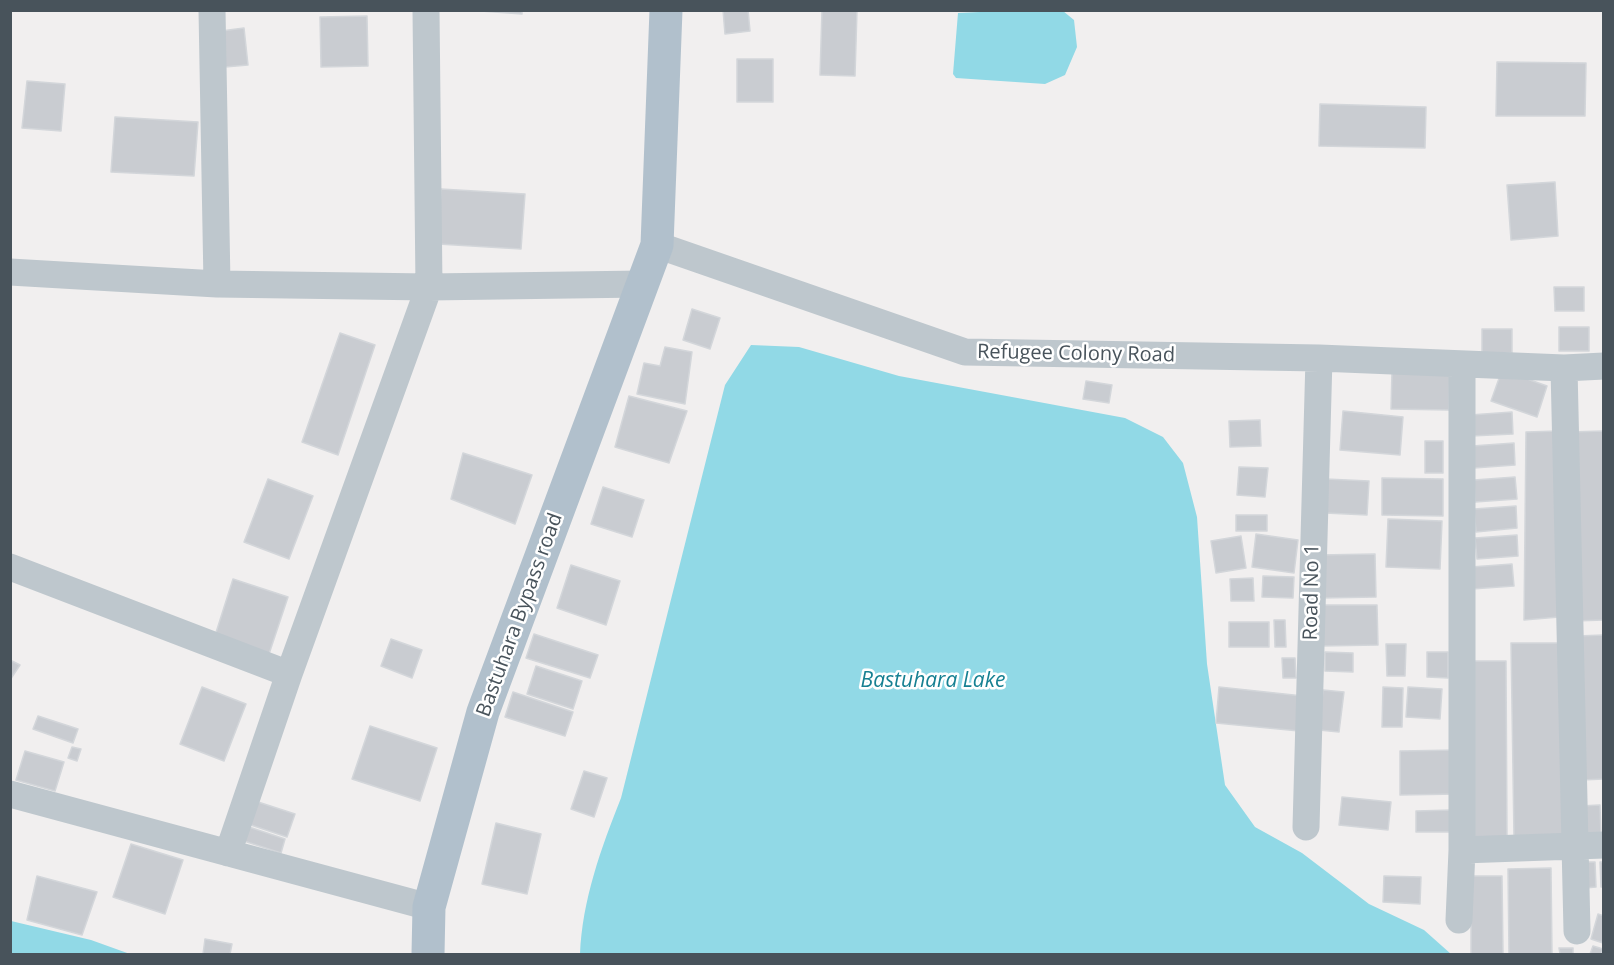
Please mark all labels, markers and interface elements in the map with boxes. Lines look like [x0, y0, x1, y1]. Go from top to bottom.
street label: Refugee Colony Road [977, 340, 1175, 368]
street label: Bastuhara Bypass road [472, 510, 568, 720]
street label: Road No 1 [1299, 543, 1325, 641]
water label: Bastuhara Lake [861, 668, 1005, 694]

